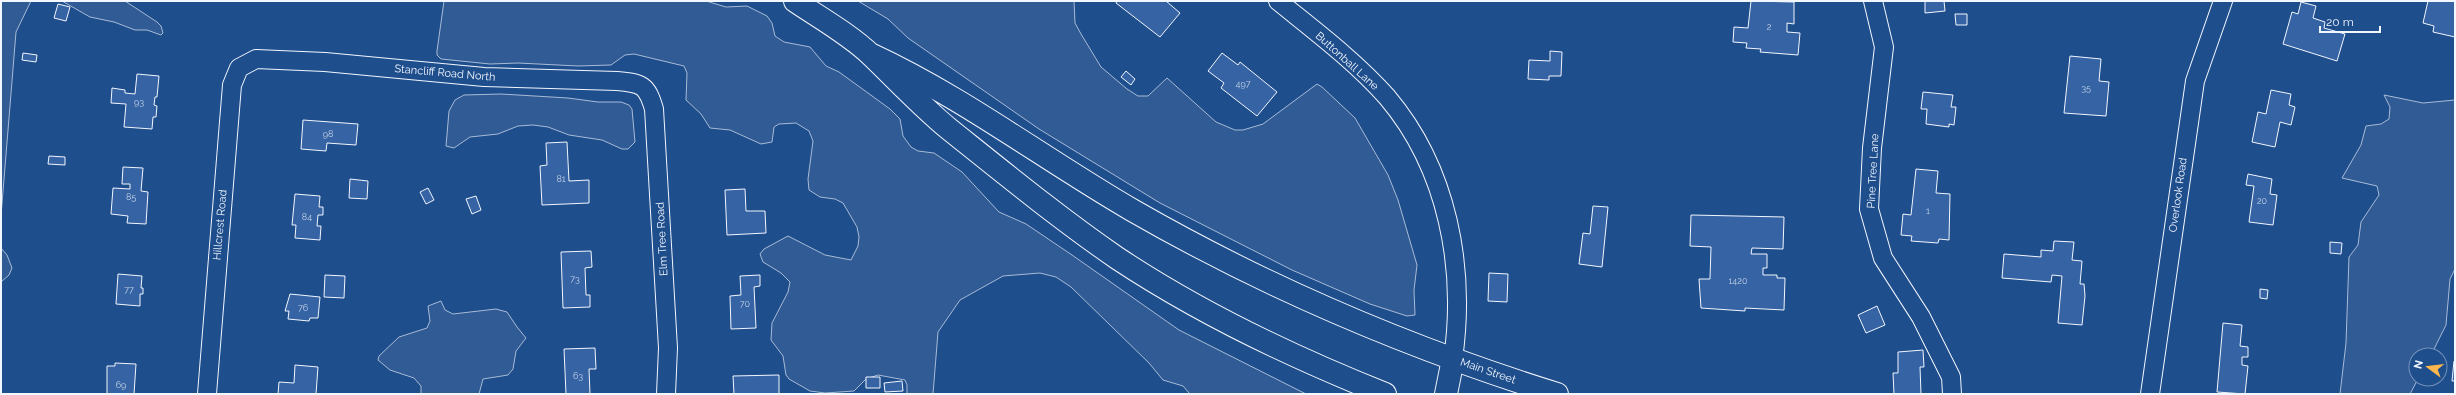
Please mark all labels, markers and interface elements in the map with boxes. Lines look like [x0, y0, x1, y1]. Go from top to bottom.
scale bar [2320, 8, 2380, 34]
text: 20 m [2326, 15, 2354, 29]
house number: 2 [1767, 22, 1772, 32]
street label: Buttonball Lane [1313, 29, 1382, 93]
street label: Stancliff Road North [394, 62, 496, 84]
house number: 497 [1236, 79, 1251, 89]
house number: 35 [2081, 83, 2091, 93]
house number: 93 [134, 97, 144, 107]
house number: 98 [323, 129, 333, 139]
street label: Pine Tree Lane [1865, 133, 1881, 209]
street label: Overlook Road [2166, 157, 2190, 233]
house number: 81 [556, 174, 566, 184]
street label: Hillcrest Road [210, 189, 230, 261]
house number: 85 [126, 192, 136, 202]
house number: 20 [2257, 196, 2268, 206]
street label: Elm Tree Road [654, 202, 670, 276]
house number: 1 [1926, 206, 1930, 216]
house number: 84 [302, 212, 312, 222]
house number: 73 [570, 274, 580, 284]
house number: 1420 [1729, 276, 1748, 286]
house number: 77 [124, 285, 134, 295]
house number: 70 [740, 299, 751, 309]
house number: 76 [298, 303, 309, 313]
north arrow [2408, 347, 2448, 387]
street label: Main Street [1459, 355, 1518, 387]
text: N [2411, 359, 2426, 370]
house number: 63 [573, 371, 583, 381]
house number: 69 [116, 380, 126, 390]

